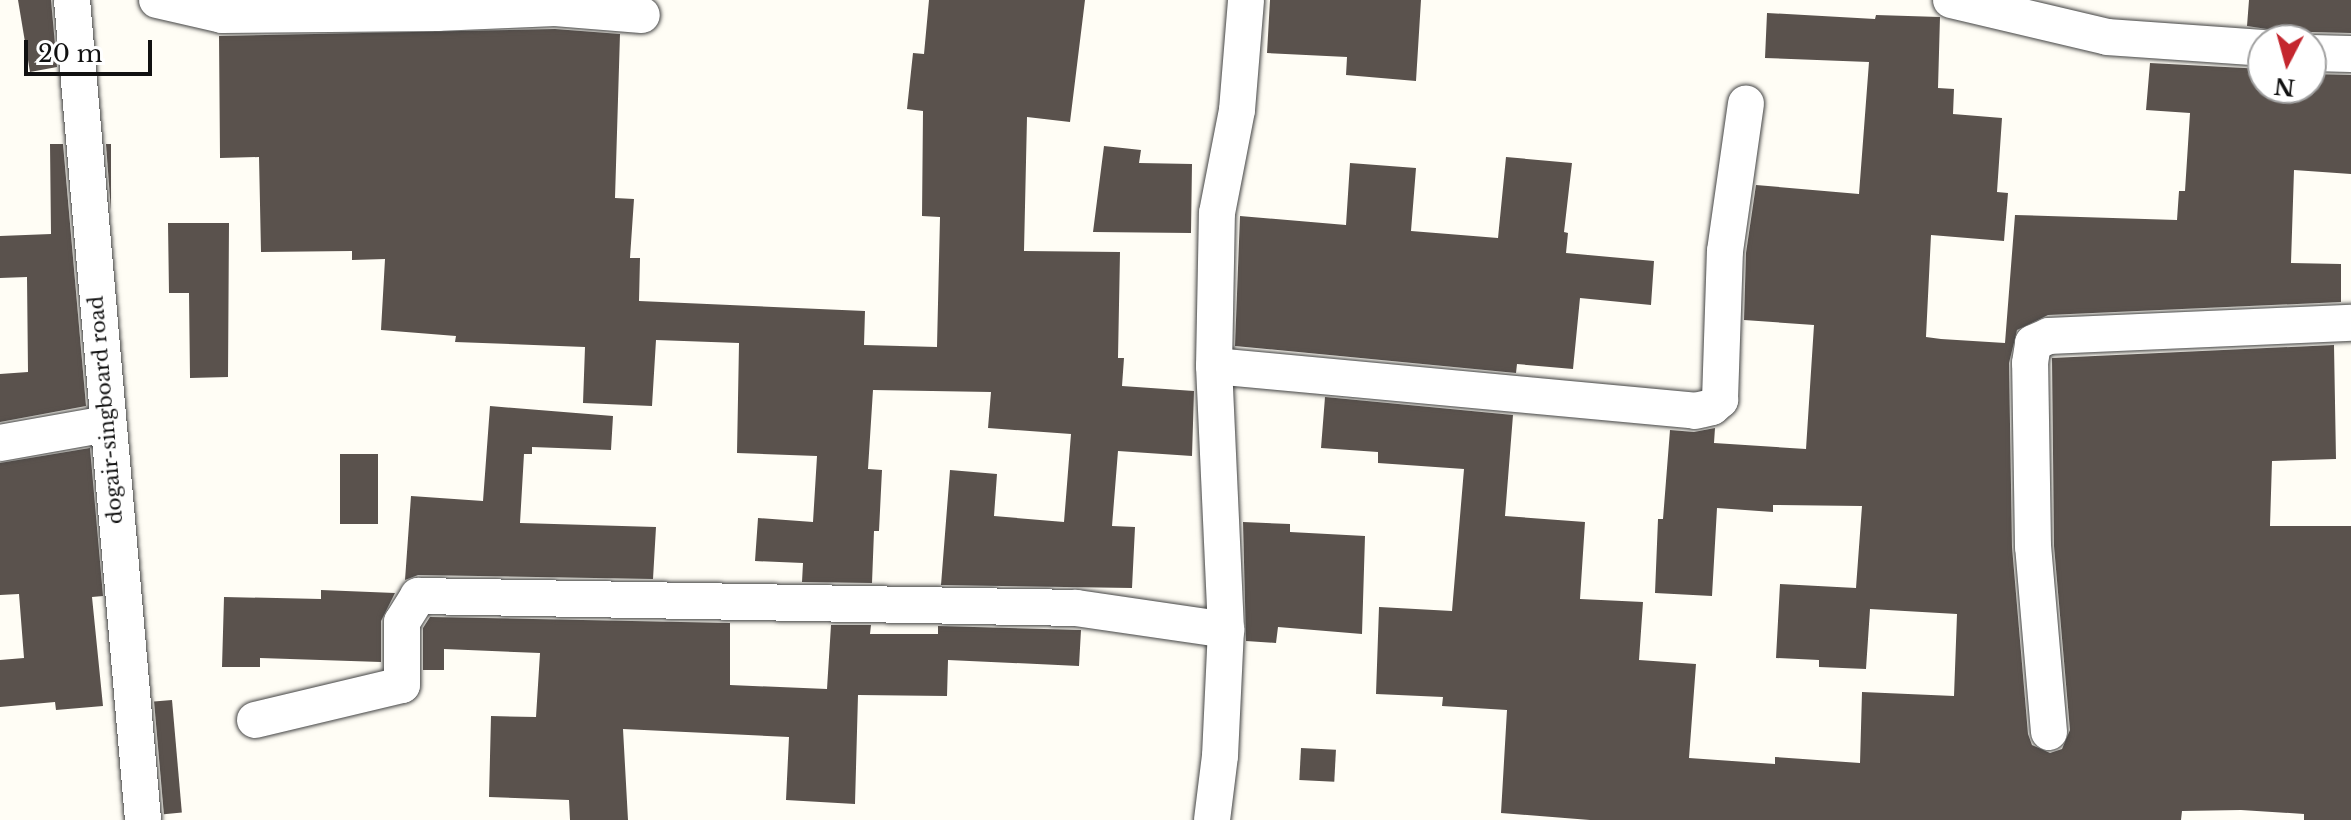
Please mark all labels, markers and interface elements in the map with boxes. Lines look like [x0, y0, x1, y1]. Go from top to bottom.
scale bar [28, 24, 156, 74]
north arrow [2247, 24, 2327, 104]
text: 20 m [38, 39, 103, 68]
text: N [2273, 72, 2296, 101]
street label: dogair-singboard road [84, 295, 128, 525]

